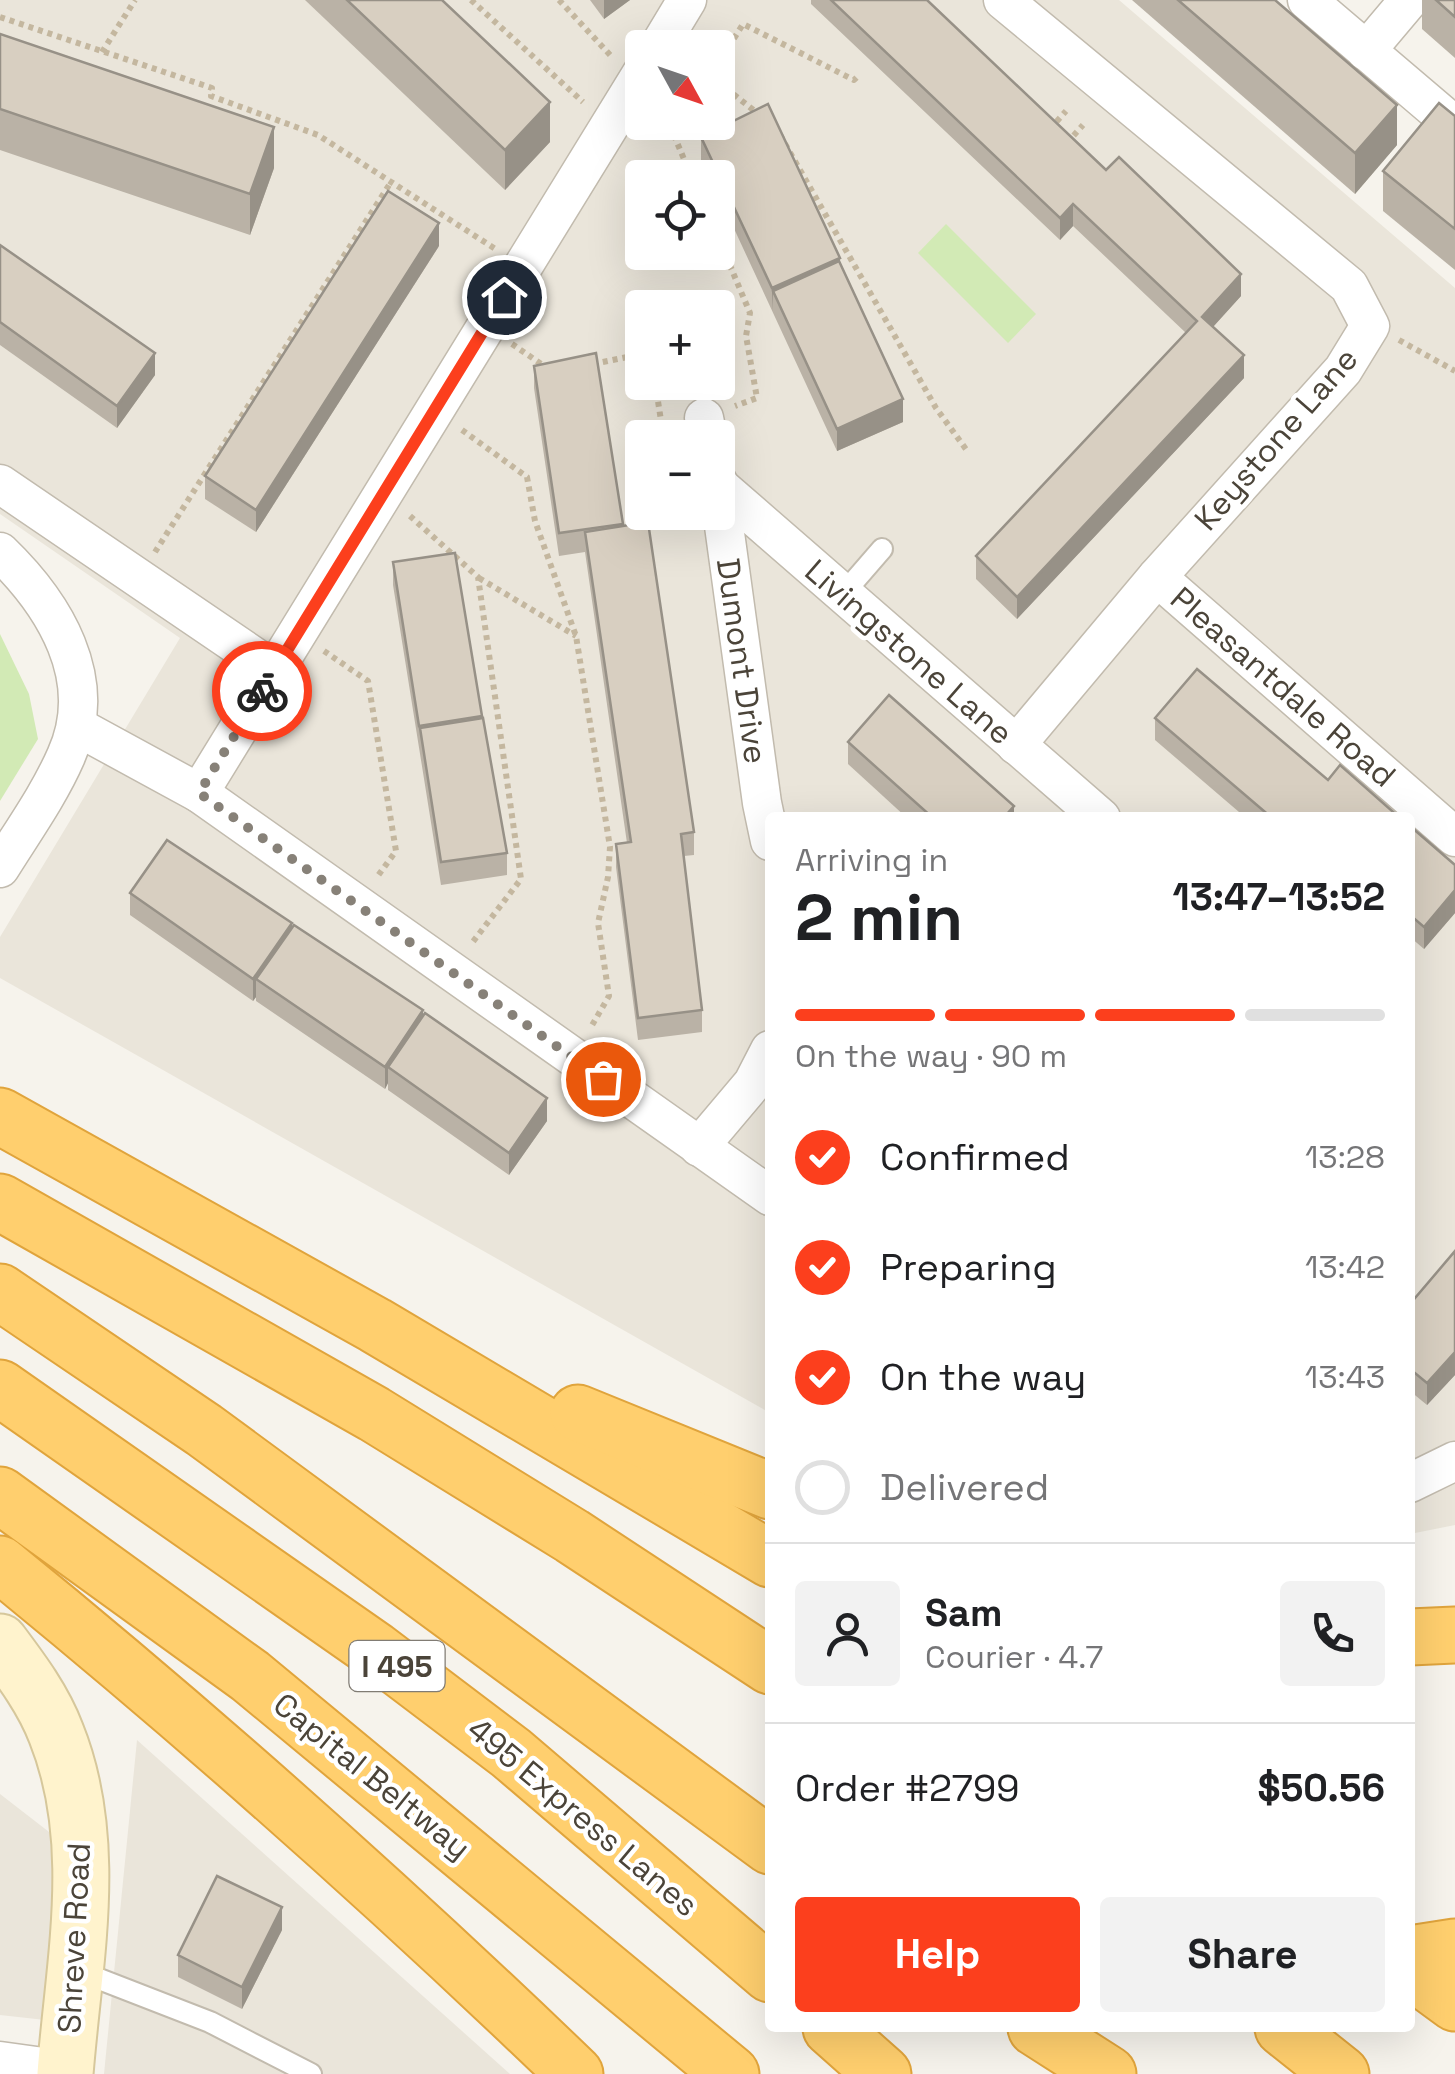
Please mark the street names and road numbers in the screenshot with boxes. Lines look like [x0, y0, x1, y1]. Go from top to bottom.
street label: Keystone Lane [1186, 339, 1366, 539]
street label: Livingstone Lane [797, 551, 1021, 753]
street label: Dumont Drive [708, 556, 776, 766]
street label: Pleasantdale Road [1162, 578, 1404, 796]
road number: I 495 [350, 1641, 444, 1691]
street label: Capital Beltway [265, 1684, 479, 1868]
street label: 495 Express Lanes [460, 1709, 706, 1925]
street label: Shreve Road [49, 1841, 99, 2035]

